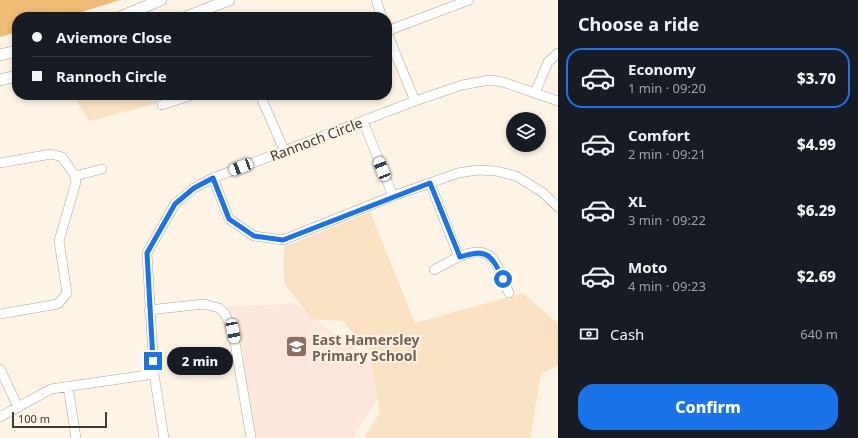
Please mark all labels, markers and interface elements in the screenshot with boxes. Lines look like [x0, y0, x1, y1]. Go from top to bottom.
text: Choose a ride [578, 12, 699, 36]
text: Aviemore Close [56, 27, 172, 47]
text: Economy [628, 59, 696, 79]
icon: car [580, 60, 616, 96]
text: Rannoch Circle [56, 66, 167, 86]
text: $3.70 [797, 68, 836, 88]
text: 1 min · 09:20 [628, 79, 706, 97]
map controls [506, 112, 546, 152]
button: layers [506, 112, 546, 152]
street label: Rannoch Circle [267, 113, 365, 165]
text: Comfort [628, 125, 690, 145]
icon: car [580, 126, 616, 162]
text: $4.99 [797, 134, 836, 154]
text: 2 min · 09:21 [628, 145, 706, 163]
car [372, 156, 392, 182]
car [228, 157, 254, 177]
text: XL [628, 191, 646, 211]
icon: car [580, 192, 616, 228]
text: $6.29 [797, 200, 836, 220]
text: 3 min · 09:22 [628, 211, 706, 229]
text: Moto [628, 257, 667, 277]
icon: car [580, 258, 616, 294]
text: $2.69 [797, 266, 836, 286]
route start [494, 270, 512, 288]
text: 4 min · 09:23 [628, 277, 706, 295]
car [225, 318, 241, 344]
icon: cash [578, 323, 600, 345]
text: Cash [610, 324, 644, 344]
text: 640 m [800, 325, 838, 343]
place label: East Hamersley Primary School [312, 330, 420, 365]
school or university icon: East Hamersley Primary School [284, 334, 310, 360]
callout: 2 min [167, 347, 233, 375]
route end [144, 352, 162, 370]
text: 2 min [182, 352, 218, 370]
button: Confirm [578, 384, 838, 430]
scale bar [12, 410, 107, 429]
text: 100 m [18, 411, 50, 426]

